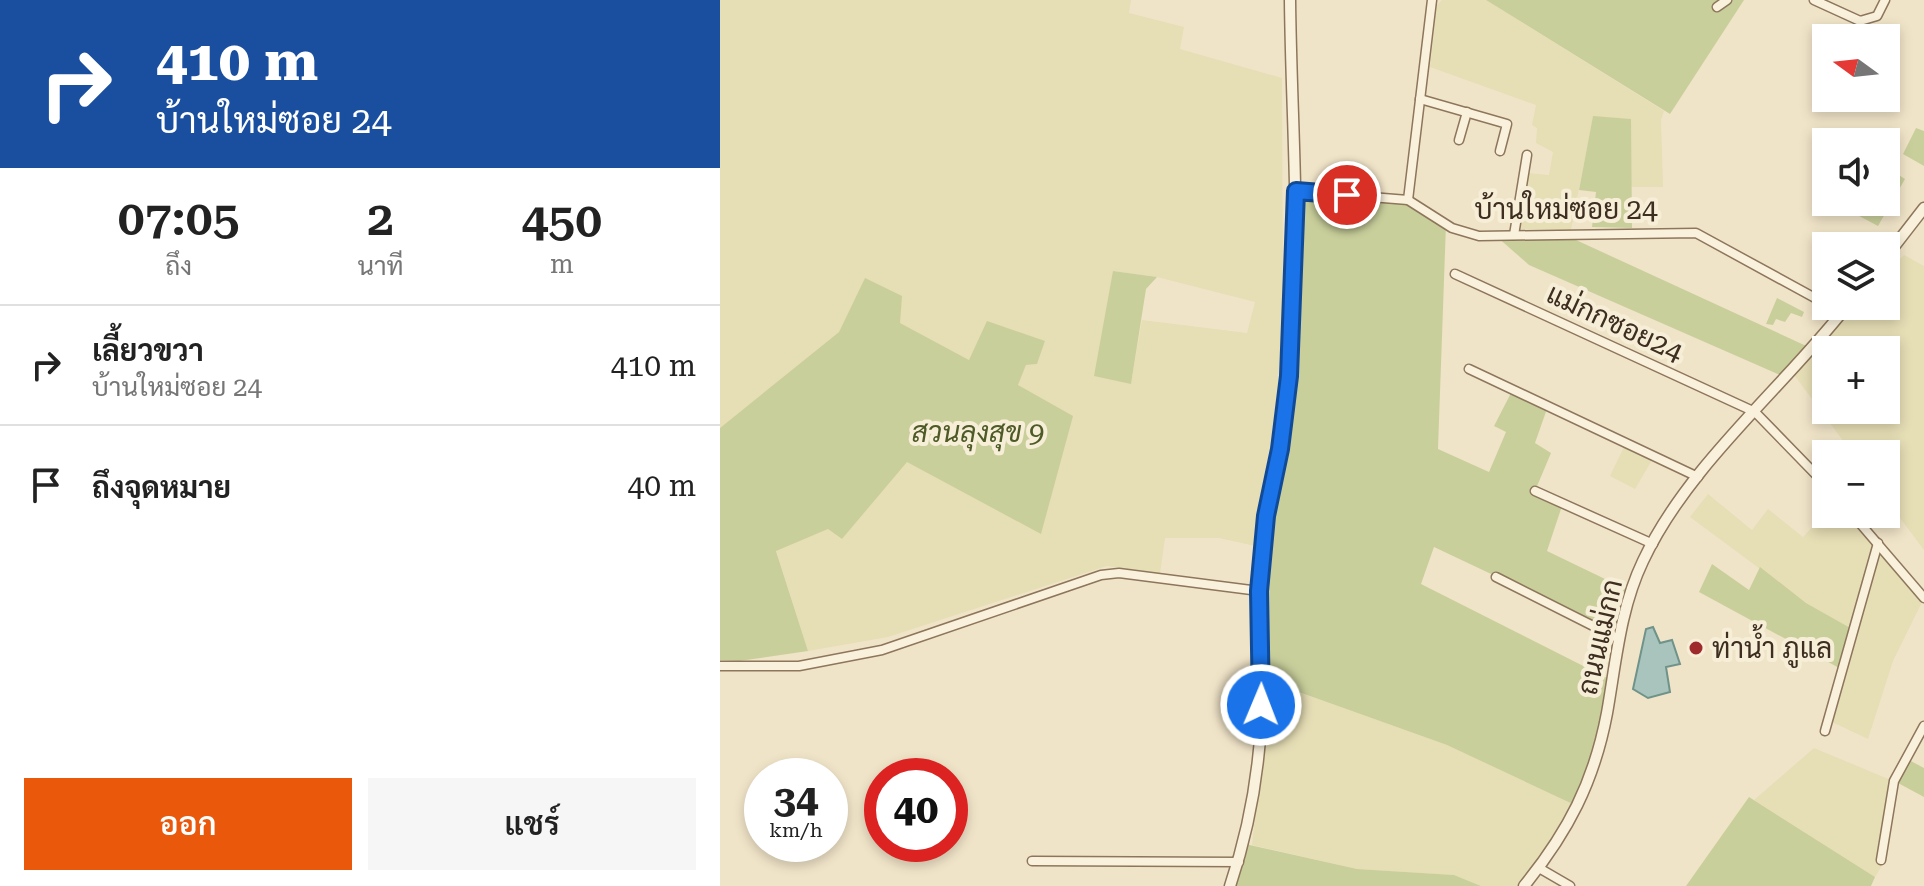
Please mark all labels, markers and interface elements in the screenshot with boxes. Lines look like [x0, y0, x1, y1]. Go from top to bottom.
north arrow [1812, 24, 1900, 112]
map controls [1812, 24, 1900, 528]
text: 410 m [156, 28, 318, 94]
icon: right [24, 32, 128, 136]
text: บ้านใหม่ซอย 24 [156, 100, 392, 142]
button: sound [1812, 128, 1900, 216]
pin [1313, 161, 1381, 229]
icon: arrive [1325, 173, 1369, 217]
street label: บ้านใหม่ซอย 24 [1474, 190, 1658, 226]
text: 07:05 [118, 191, 240, 247]
text: 2 [367, 191, 394, 247]
text: 450 [521, 193, 602, 249]
button: layers [1812, 232, 1900, 320]
text: m [550, 249, 574, 279]
text: ถึง [165, 251, 192, 281]
text: นาที [357, 251, 404, 281]
street label: แม่กกซอย24 [1542, 276, 1689, 369]
text: เลี้ยวขวา [92, 333, 204, 368]
button: + [1812, 336, 1900, 424]
icon: right [24, 343, 68, 387]
text: 410 m [611, 348, 696, 383]
text: บ้านใหม่ซอย 24 [92, 372, 262, 402]
park label: สวนลุงสุข 9 [911, 416, 1045, 452]
button: − [1812, 440, 1900, 528]
icon: arrive [24, 463, 68, 507]
text: 40 m [627, 468, 696, 503]
text: ถึงจุดหมาย [92, 470, 231, 505]
street label: ถนนแม่กก [1570, 576, 1629, 698]
place label: ท่าน้ำ ภูแล [1712, 624, 1832, 668]
marker: ท่าน้ำ ภูแล [1687, 639, 1705, 657]
position arrow [1219, 663, 1303, 747]
speed limit sign: 40 [864, 758, 968, 862]
text: 34 [774, 776, 818, 823]
button: ออก [24, 778, 352, 870]
button: แชร์ [368, 778, 696, 870]
text: km/h [769, 818, 823, 842]

